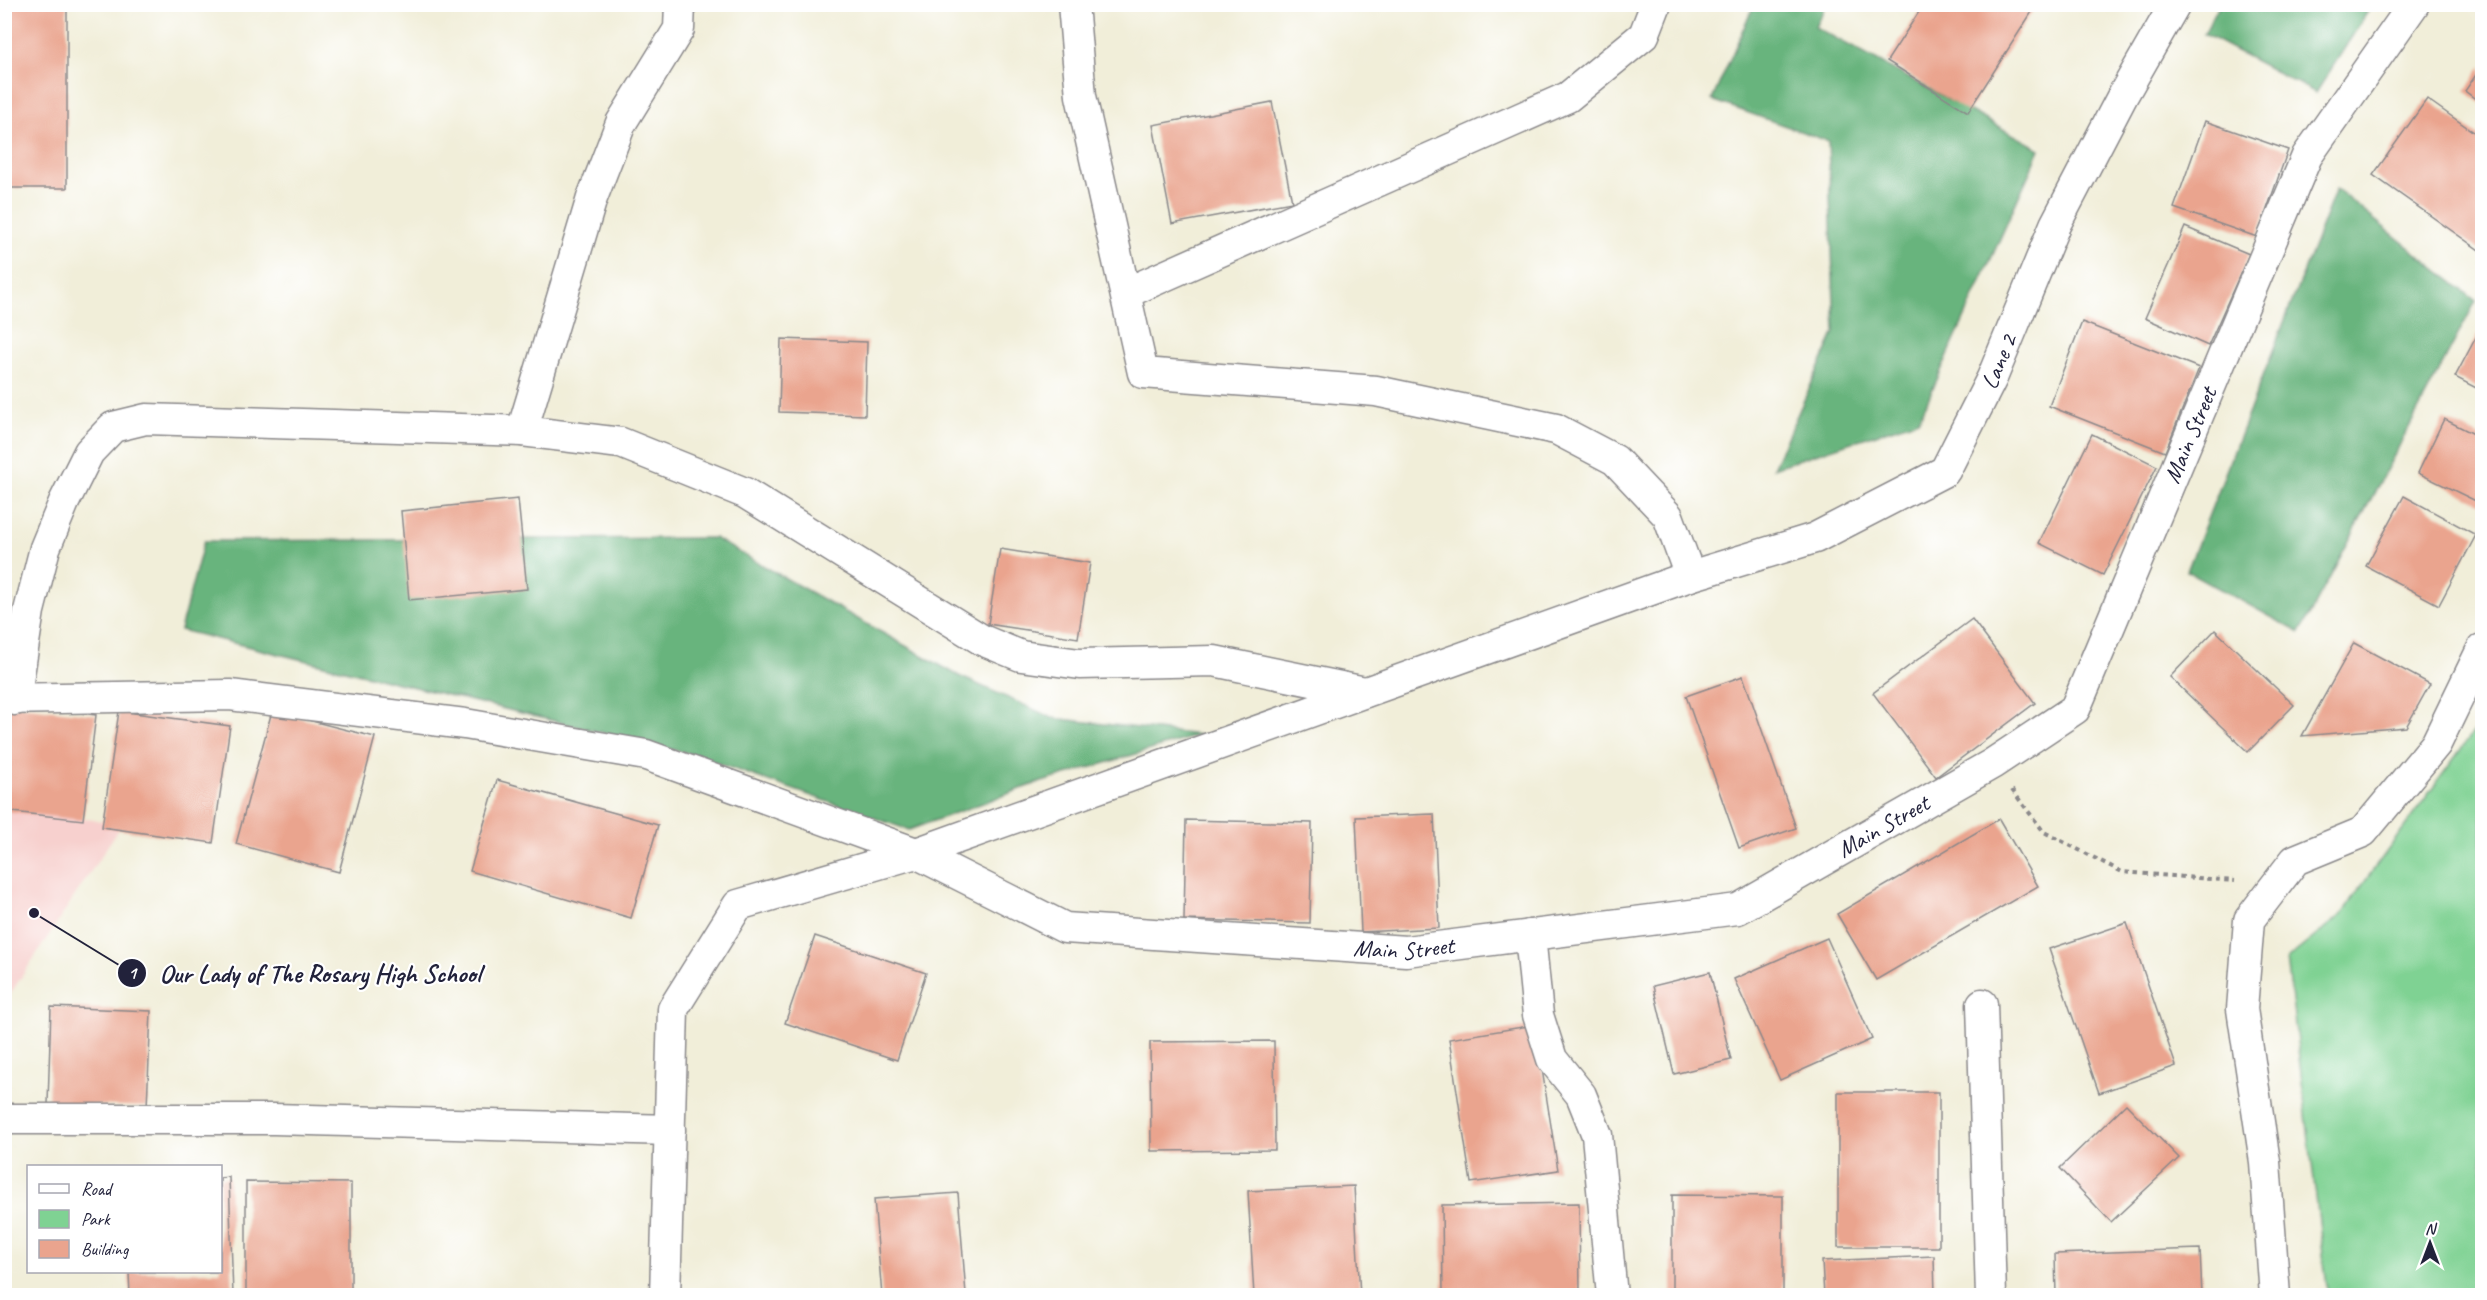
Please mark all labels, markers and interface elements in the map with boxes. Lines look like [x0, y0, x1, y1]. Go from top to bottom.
street label: Lane 2 [1974, 328, 2024, 394]
street label: Main Street [2157, 381, 2224, 487]
street label: Main Street [1832, 787, 1936, 864]
street label: Main Street [1352, 930, 1458, 966]
callout: Our Lady of The Rosary High School [117, 951, 494, 995]
text: Our Lady of The Rosary High School [159, 957, 486, 990]
text: 1 [128, 962, 138, 984]
legend [27, 1165, 222, 1273]
text: Road [81, 1178, 114, 1200]
text: Park [81, 1208, 111, 1230]
north arrow [2400, 1213, 2460, 1273]
text: N [2425, 1219, 2438, 1239]
text: Building [81, 1238, 130, 1260]

